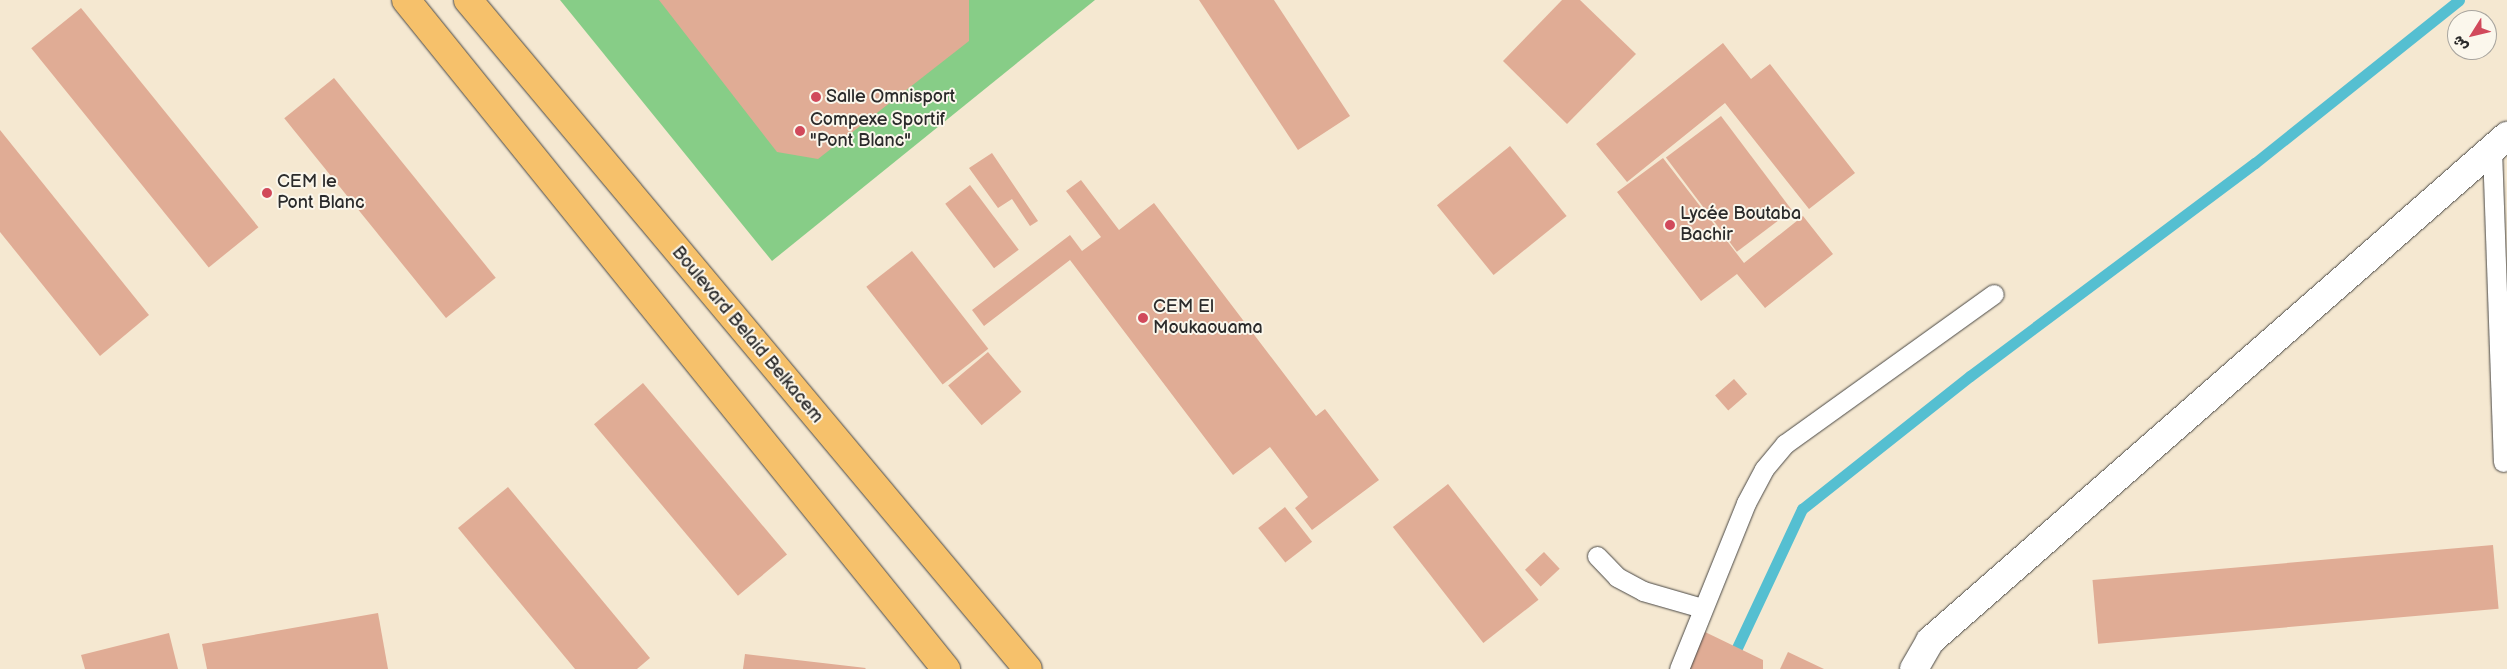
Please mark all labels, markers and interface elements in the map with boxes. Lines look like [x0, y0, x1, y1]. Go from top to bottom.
north arrow [2447, 10, 2497, 60]
text: ش [2449, 32, 2472, 55]
place label: Salle Omnisport [826, 86, 955, 108]
marker: Salle Omnisport [810, 91, 822, 103]
place label: Compexe Sportif "Pont Blanc" [810, 110, 946, 152]
marker: Compexe Sportif "Pont Blanc" [794, 125, 806, 137]
place label: CEM le Pont Blanc [277, 172, 364, 214]
marker: CEM le Pont Blanc [261, 187, 273, 199]
place label: Lycée Boutaba Bachir [1680, 204, 1801, 246]
marker: Lycée Boutaba Bachir [1664, 219, 1676, 231]
street label: Boulevard Belaid Belkacem [667, 242, 827, 428]
place label: CEM El Moukaouama [1153, 297, 1263, 340]
marker: CEM El Moukaouama [1137, 312, 1149, 324]

